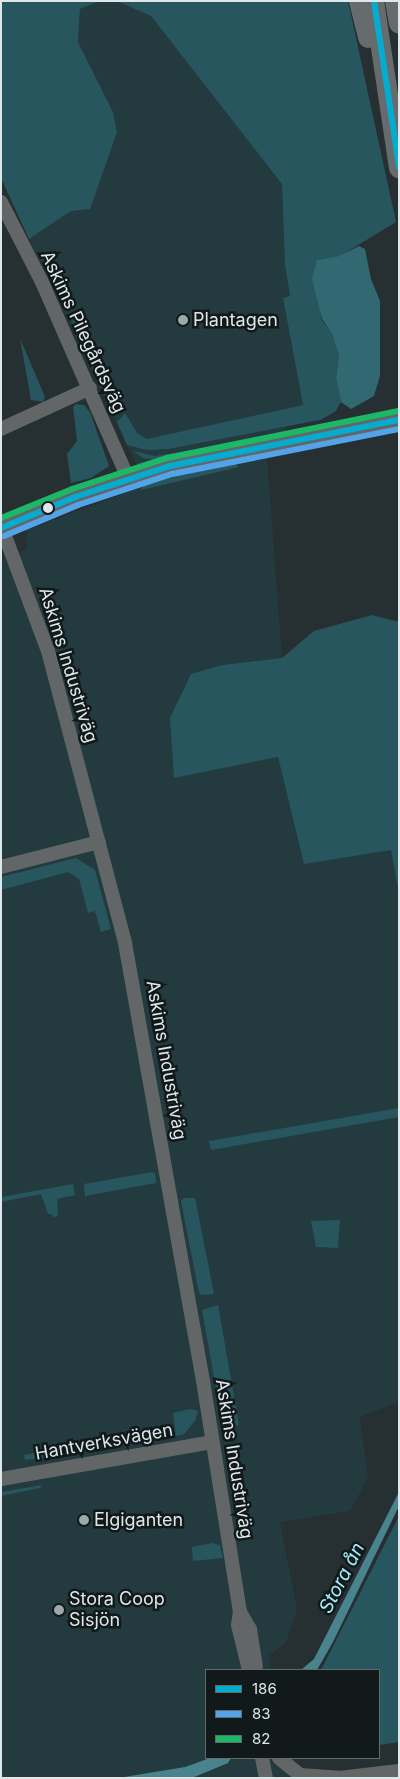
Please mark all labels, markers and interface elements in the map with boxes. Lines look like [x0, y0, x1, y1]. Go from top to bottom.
street label: Askims Pilegårdsväg [36, 247, 130, 417]
place label: Plantagen [193, 309, 278, 331]
marker: Plantagen [177, 314, 189, 326]
unlabelled marker [43, 503, 53, 513]
street label: Askims Industriväg [34, 585, 102, 745]
street label: Askims Industriväg [141, 979, 191, 1141]
street label: Askims Industriväg [211, 1378, 257, 1540]
street label: Hantverksvägen [34, 1419, 174, 1465]
place label: Elgiganten [94, 1509, 183, 1531]
marker: Elgiganten [78, 1514, 90, 1526]
water label: Stora ån [315, 1539, 369, 1617]
place label: Stora Coop Sisjön [69, 1589, 165, 1632]
marker: Stora Coop Sisjön [53, 1604, 65, 1616]
legend [205, 1669, 380, 1759]
text: 186 [252, 1679, 277, 1698]
text: 83 [252, 1704, 271, 1723]
text: 82 [252, 1729, 270, 1748]

